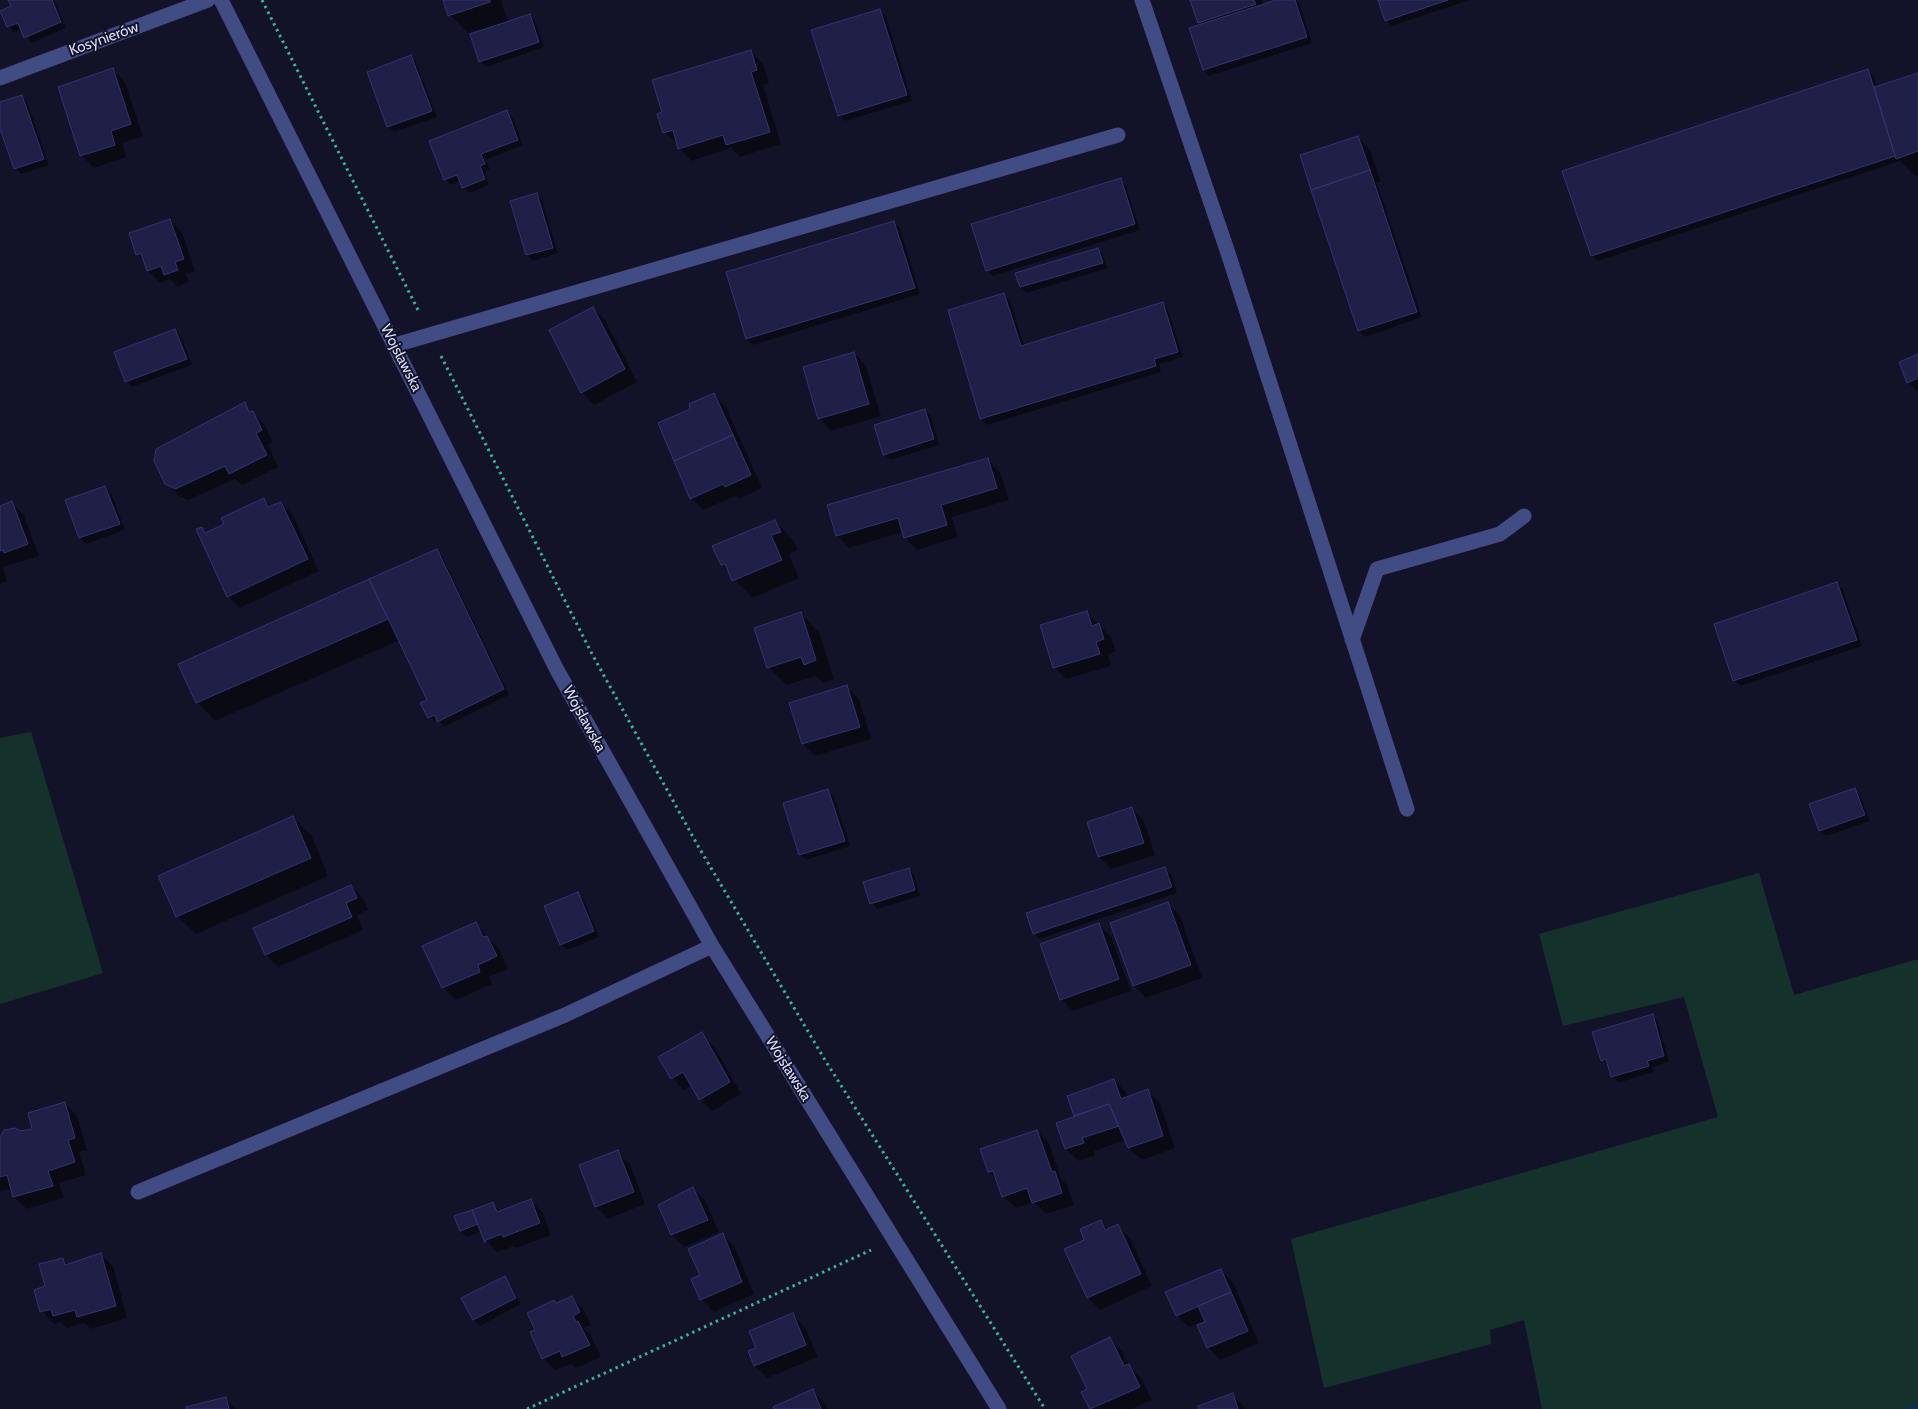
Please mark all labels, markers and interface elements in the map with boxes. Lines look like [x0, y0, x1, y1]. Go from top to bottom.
street label: Kosynierów [67, 18, 141, 60]
street label: Wojsławska [376, 322, 426, 394]
street label: Wojsławska [559, 683, 609, 755]
street label: Wojsławska [761, 1033, 815, 1105]

